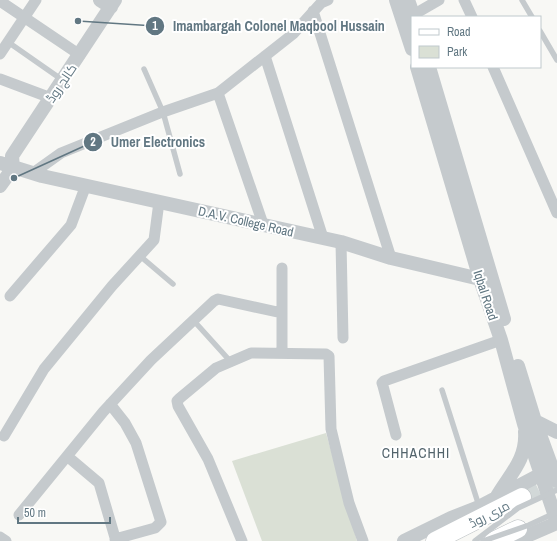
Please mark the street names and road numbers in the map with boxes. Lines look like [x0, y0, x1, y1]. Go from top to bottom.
street label: کالج روڈ [42, 61, 81, 106]
street label: D.A.V. College Road [197, 202, 295, 241]
street label: Iqbal Road [469, 268, 502, 322]
street label: مری روڈ [466, 497, 513, 532]

